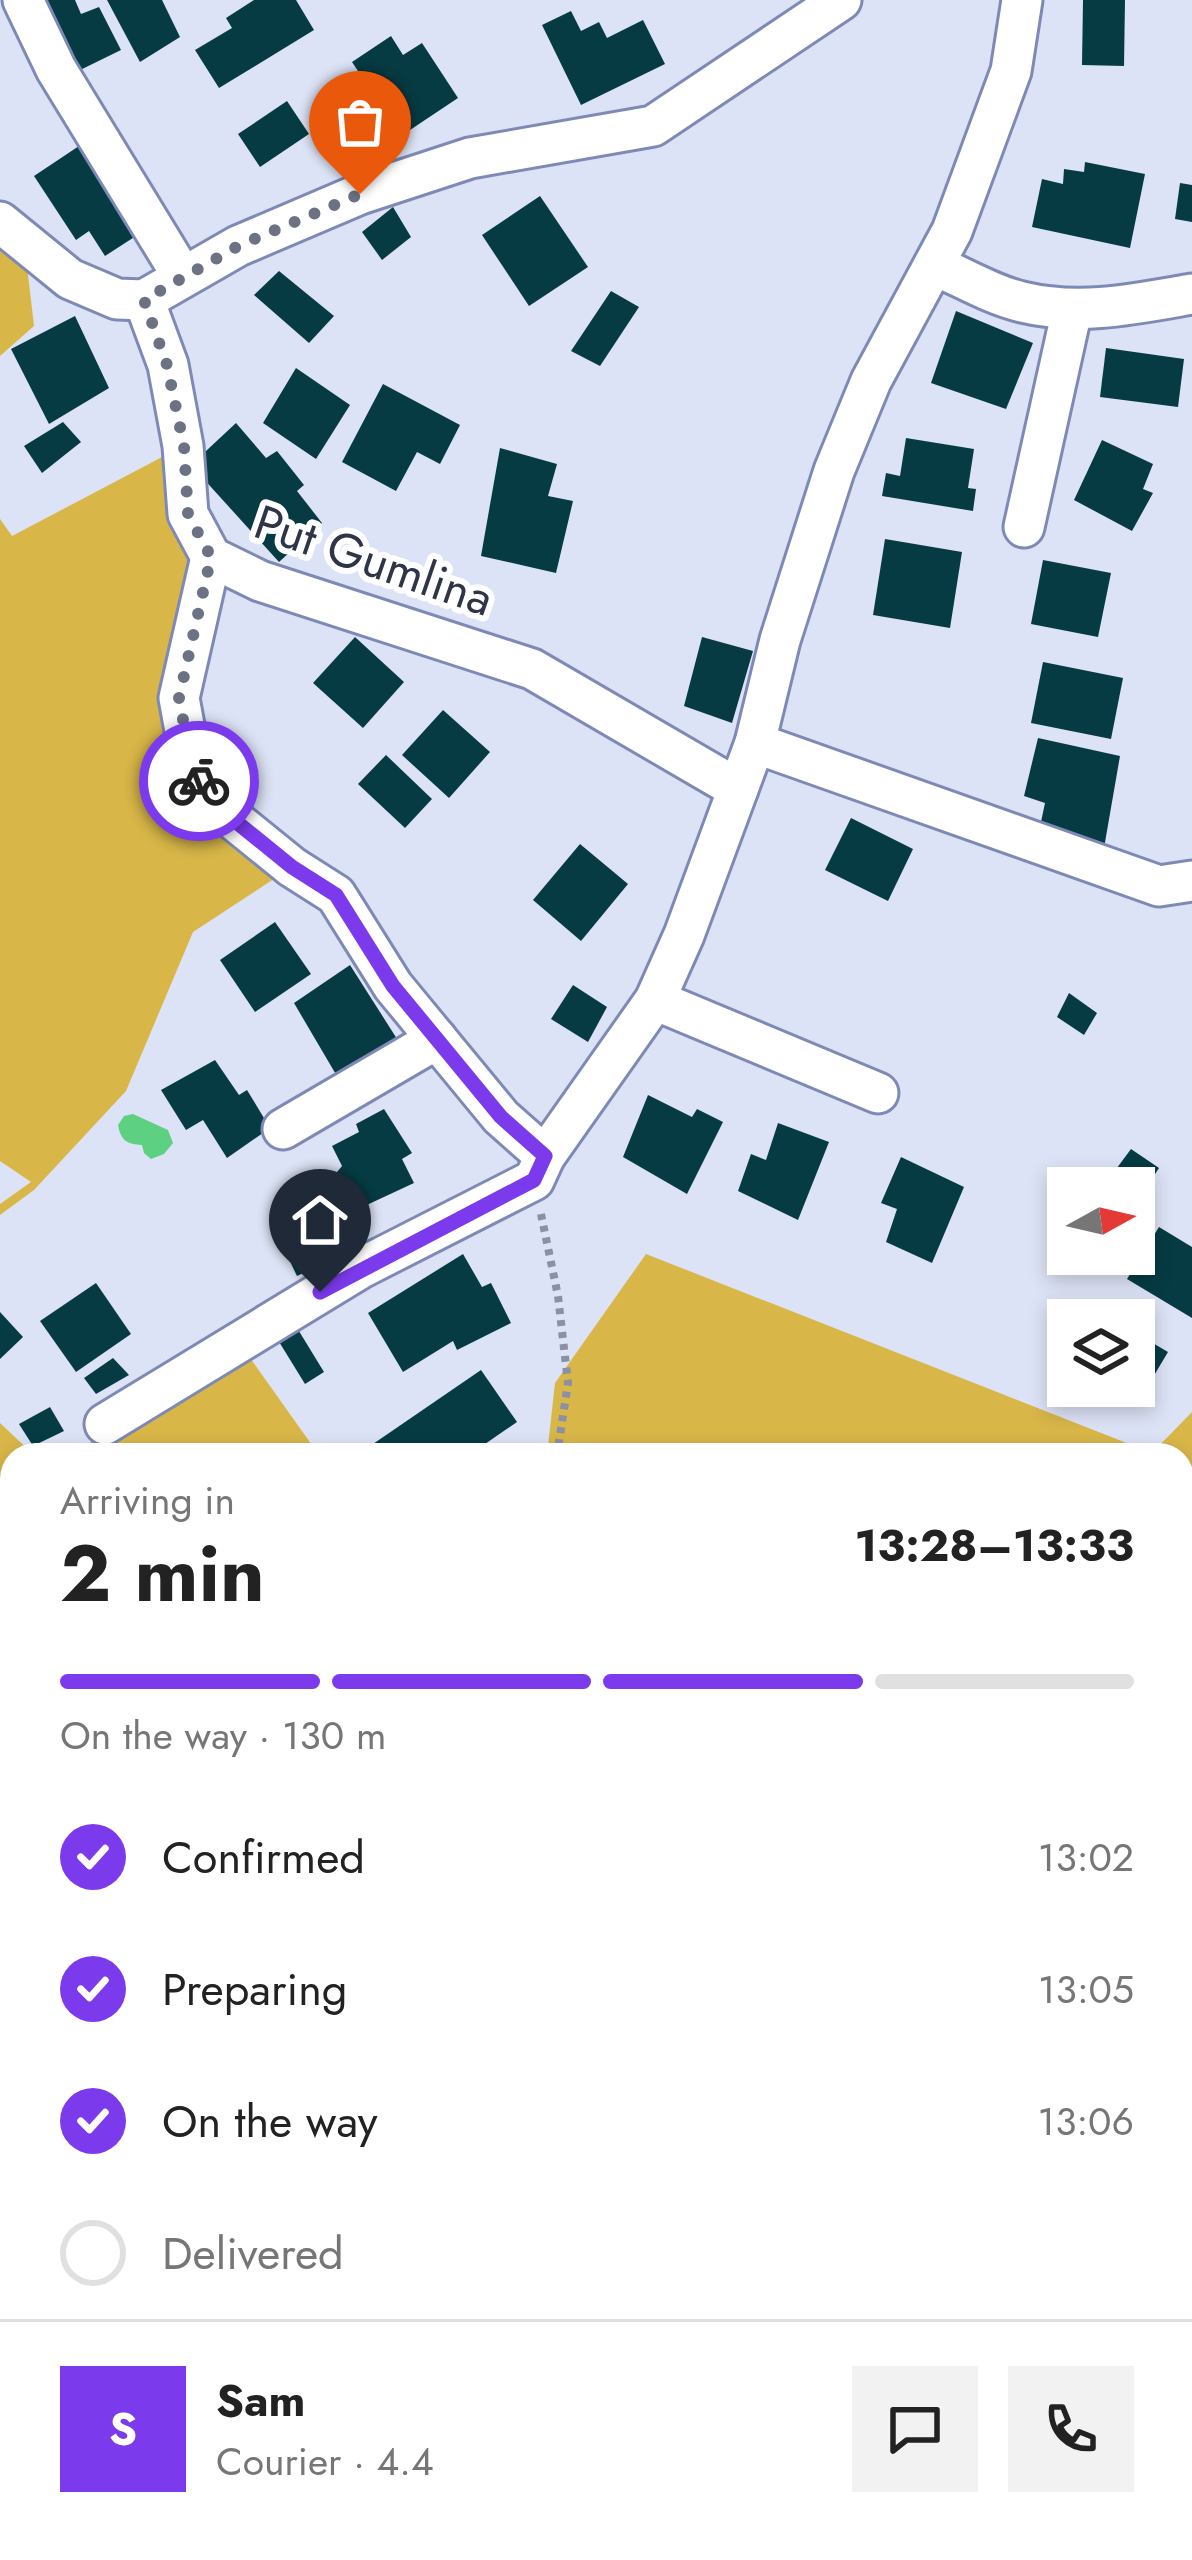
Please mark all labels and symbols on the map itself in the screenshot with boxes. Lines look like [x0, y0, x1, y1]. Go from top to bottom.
pin [309, 71, 411, 194]
street label: Put Gumlina [245, 487, 502, 633]
courier [139, 721, 259, 841]
north arrow [1047, 1167, 1155, 1275]
pin [269, 1169, 371, 1292]

